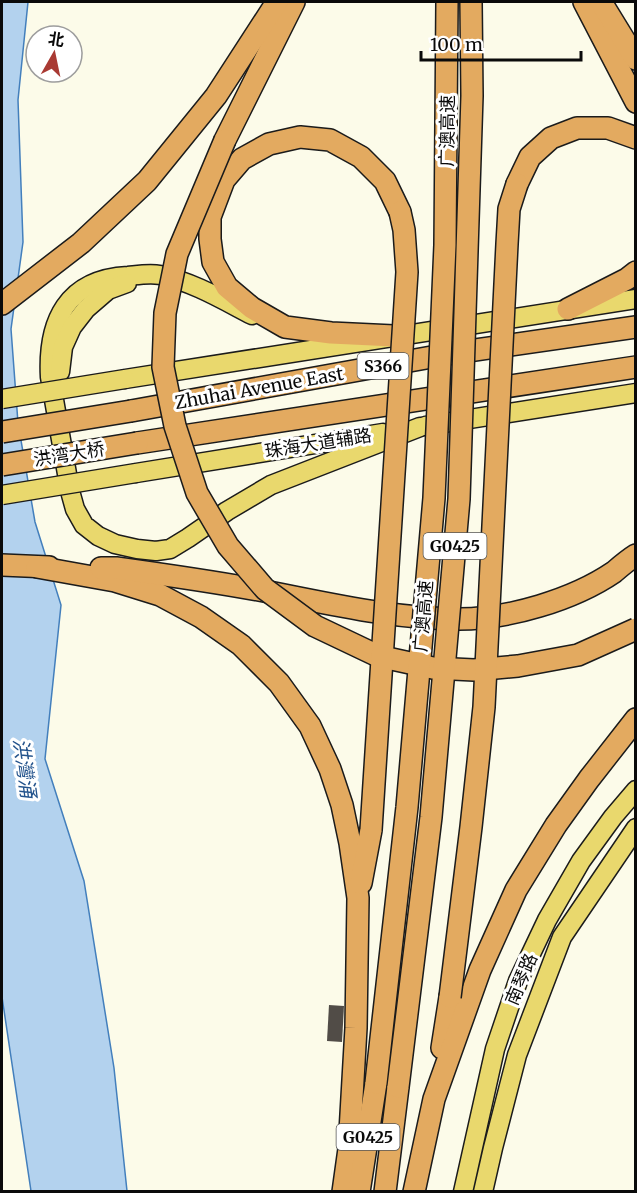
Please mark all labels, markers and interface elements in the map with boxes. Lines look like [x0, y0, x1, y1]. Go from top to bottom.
north arrow [24, 24, 84, 84]
scale bar [421, 24, 582, 62]
text: 北 [47, 28, 66, 50]
text: 100 m [430, 33, 483, 56]
street label: 广澳高速 [435, 95, 459, 167]
road number: S366 [358, 353, 409, 379]
street label: Zhuhai Avenue East [173, 362, 345, 414]
street label: 珠海大道辅路 [263, 423, 373, 463]
street label: 洪湾大桥 [32, 437, 106, 471]
road number: G0425 [424, 533, 486, 559]
street label: 广澳高速 [408, 579, 438, 653]
water label: 洪灣涌 [8, 737, 42, 801]
street label: 南琴路 [500, 950, 542, 1008]
road number: G0425 [336, 1124, 400, 1150]

